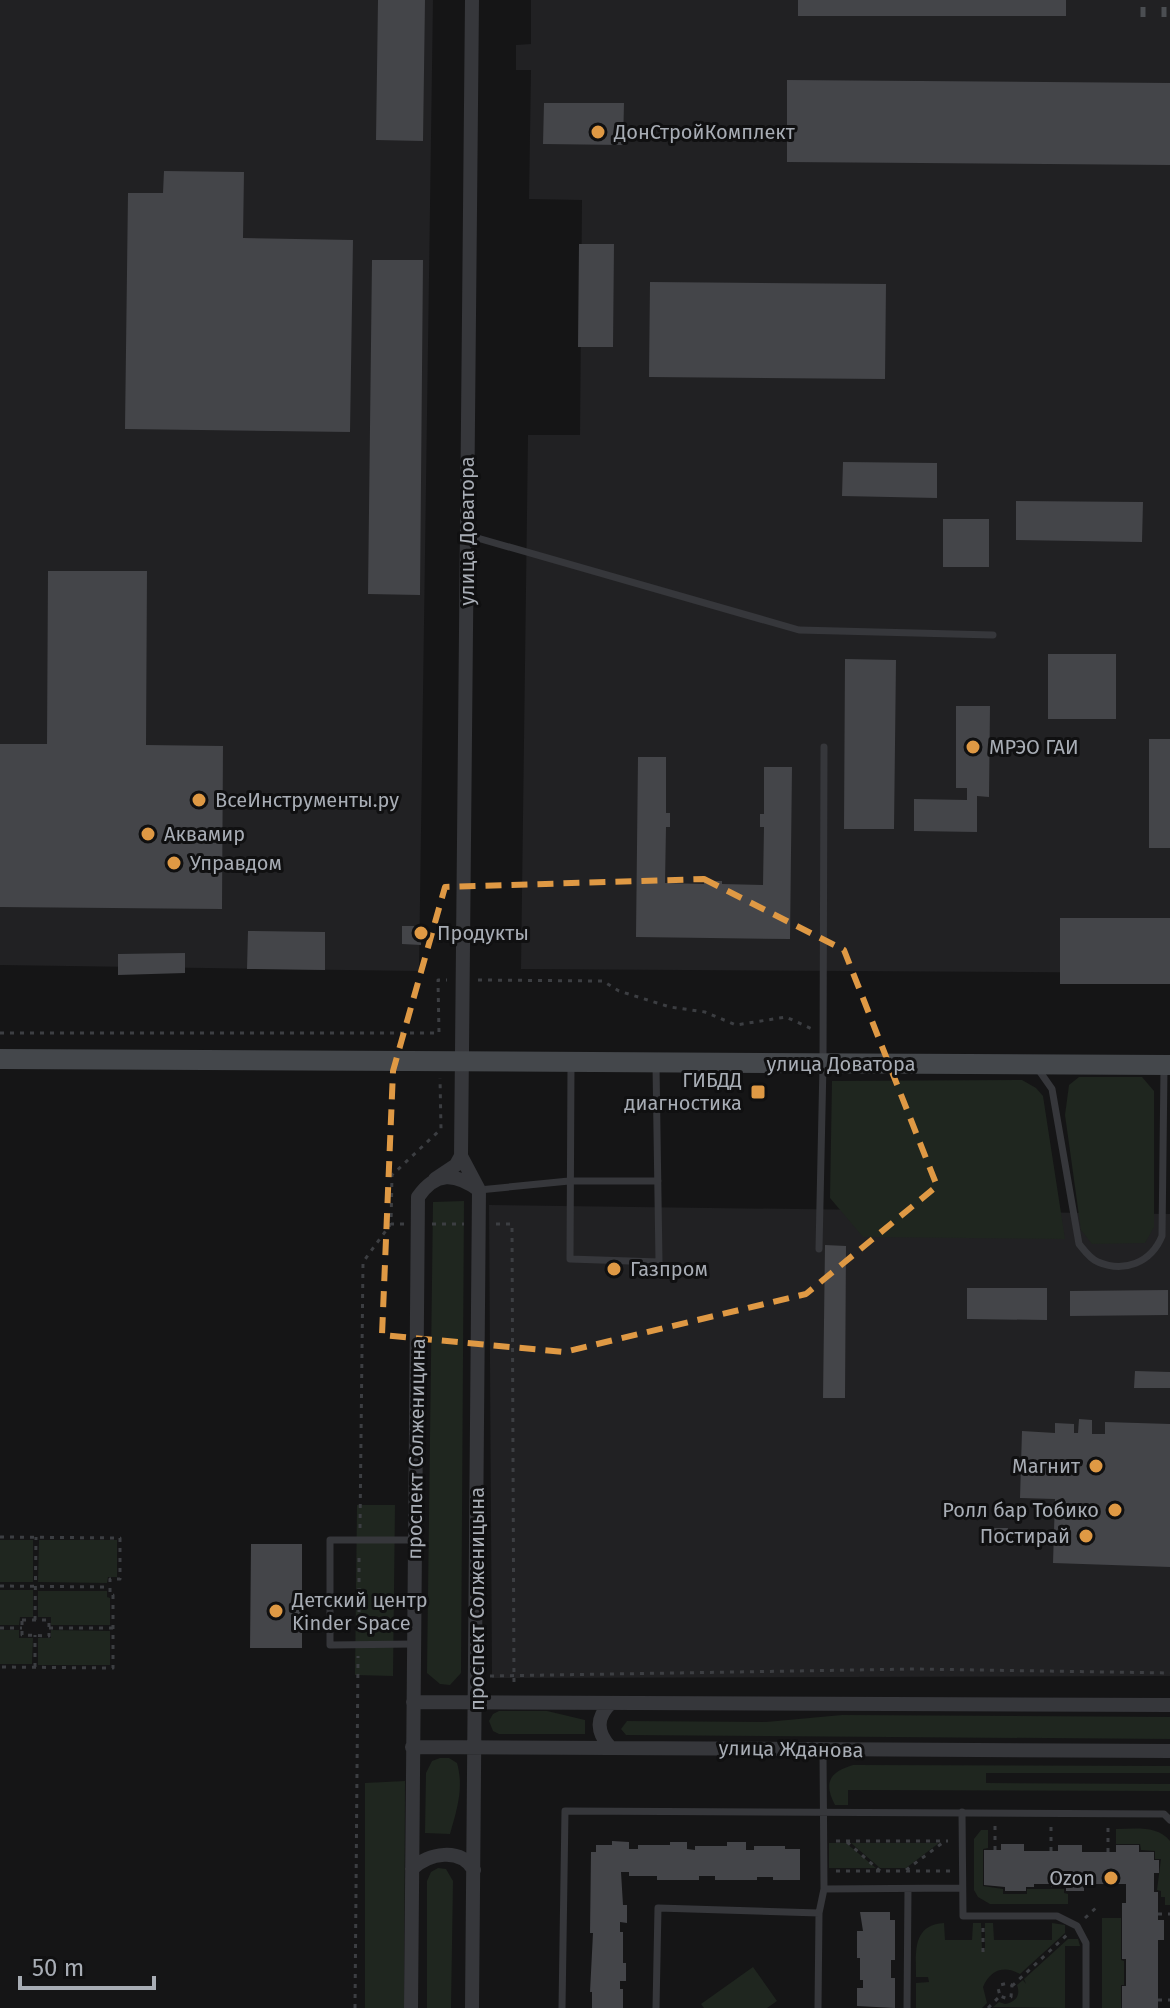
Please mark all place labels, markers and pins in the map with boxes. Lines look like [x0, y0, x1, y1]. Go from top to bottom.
place label: ДонСтройКомплект [613, 120, 796, 144]
marker: ДонСтройКомплект [589, 123, 607, 141]
place label: МРЭО ГАИ [989, 735, 1079, 759]
marker: МРЭО ГАИ [964, 738, 982, 756]
place label: ВсеИнструменты.ру [215, 788, 399, 812]
marker: ВсеИнструменты.ру [190, 791, 208, 809]
place label: Аквамир [164, 822, 245, 846]
marker: Аквамир [139, 825, 157, 843]
place label: Управдом [190, 851, 282, 875]
marker: Управдом [165, 854, 183, 872]
place label: Продукты [437, 921, 529, 945]
marker: Продукты [412, 924, 430, 942]
place label: ГИБДД диагностика [624, 1068, 742, 1115]
marker: ГИБДД диагностика [749, 1083, 767, 1101]
place label: Газпром [630, 1257, 708, 1281]
marker: Газпром [605, 1260, 623, 1278]
place label: Магнит [1012, 1454, 1081, 1478]
marker: Магнит [1087, 1457, 1105, 1475]
place label: Ролл бар Тобико [942, 1498, 1099, 1522]
marker: Ролл бар Тобико [1106, 1501, 1124, 1519]
place label: Постирай [980, 1524, 1070, 1548]
marker: Постирай [1077, 1527, 1095, 1545]
place label: Детский центр Kinder Space [291, 1588, 428, 1635]
marker: Детский центр Kinder Space [267, 1602, 285, 1620]
place label: Ozon [1049, 1866, 1095, 1890]
marker: Ozon [1102, 1869, 1120, 1887]

